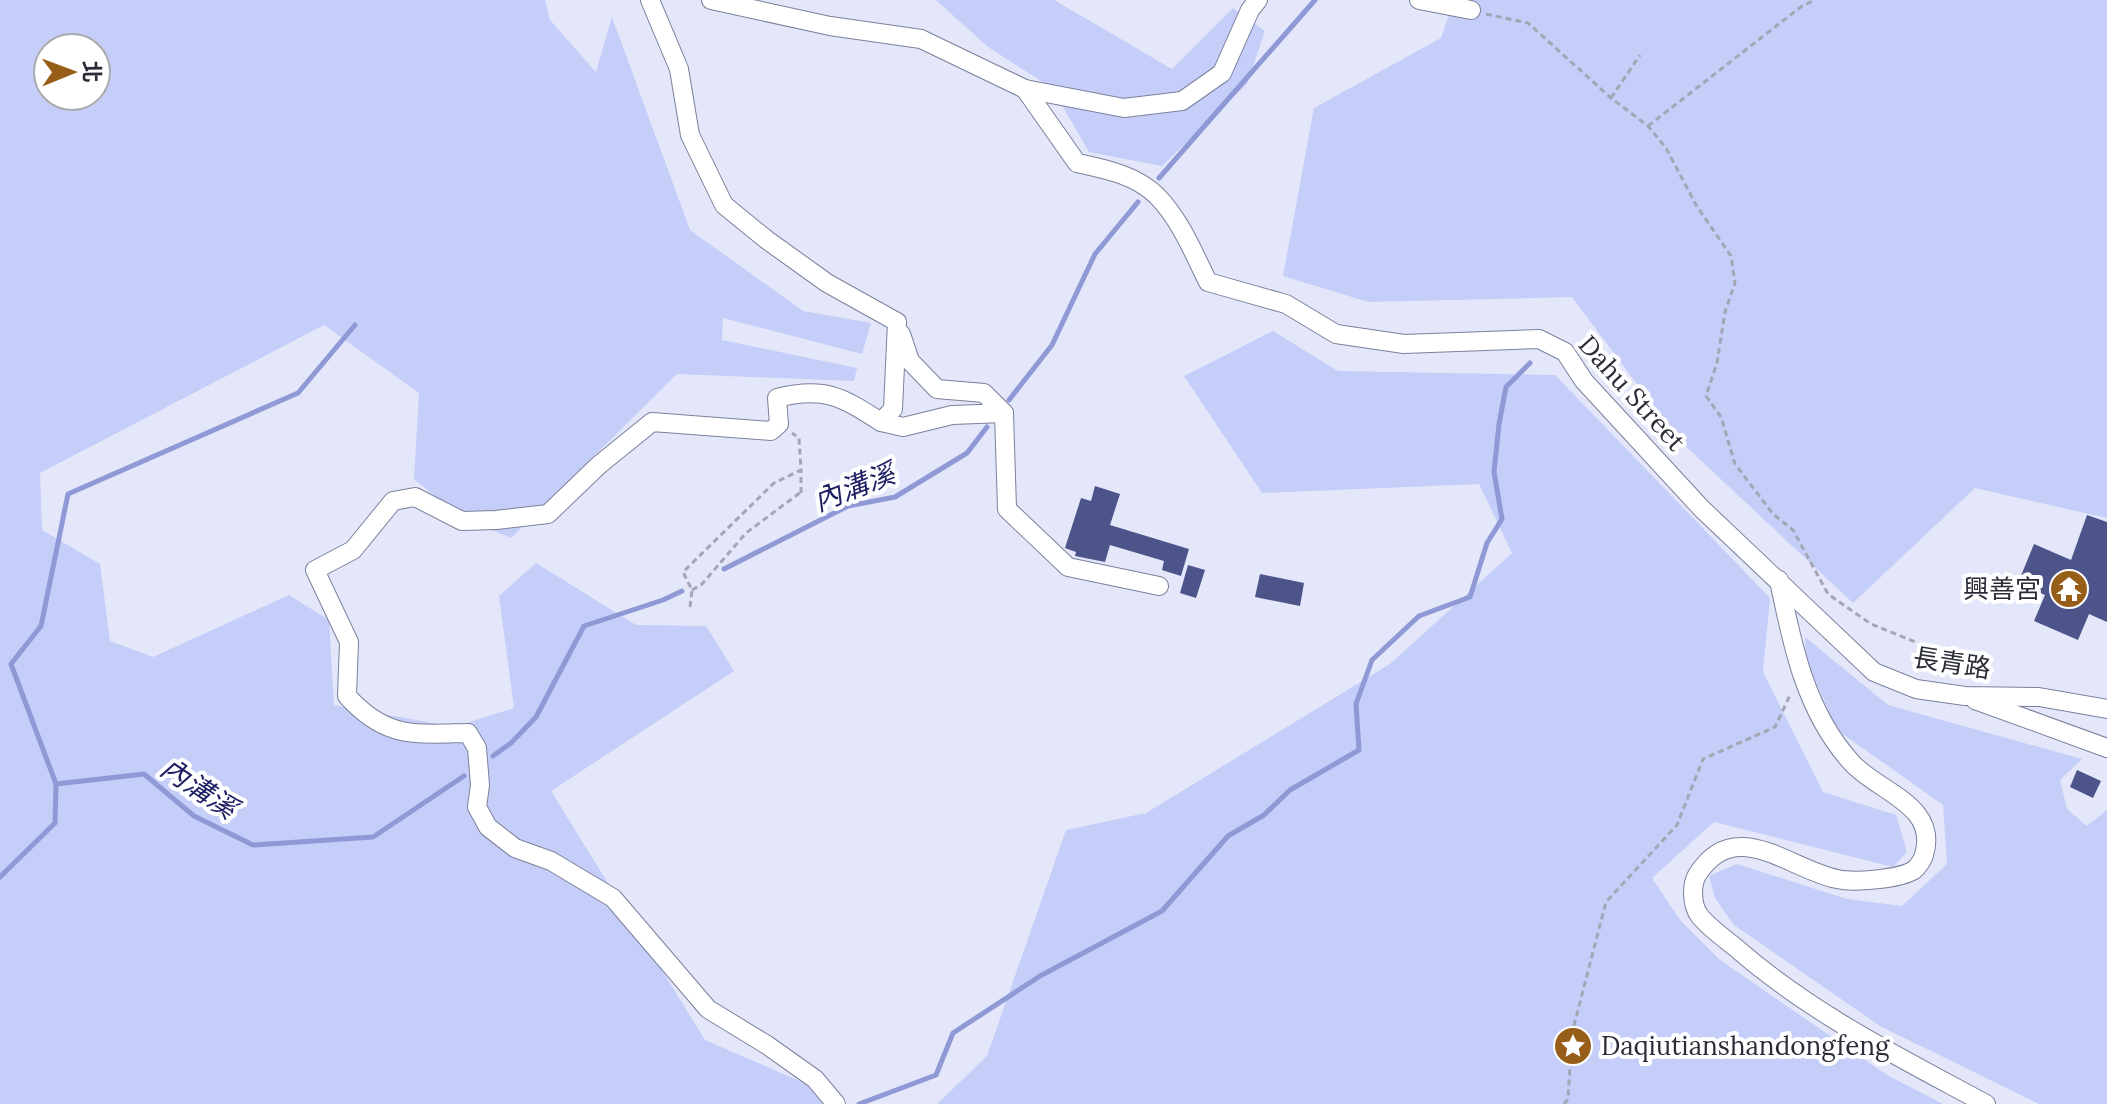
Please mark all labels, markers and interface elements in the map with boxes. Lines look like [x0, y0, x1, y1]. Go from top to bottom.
north arrow [32, 32, 112, 112]
text: 北 [78, 60, 106, 83]
street label: Dahu Street [1572, 328, 1693, 457]
water label: 內溝溪 [808, 454, 903, 519]
temple icon: 興善宮 [2048, 568, 2090, 610]
place label: 興善宮 [1963, 572, 2041, 605]
street label: 長青路 [1911, 640, 1993, 685]
water label: 內溝溪 [154, 750, 247, 829]
place icon: Daqiutianshandongfeng [1552, 1025, 1594, 1067]
place label: Daqiutianshandongfeng [1601, 1029, 1890, 1062]

